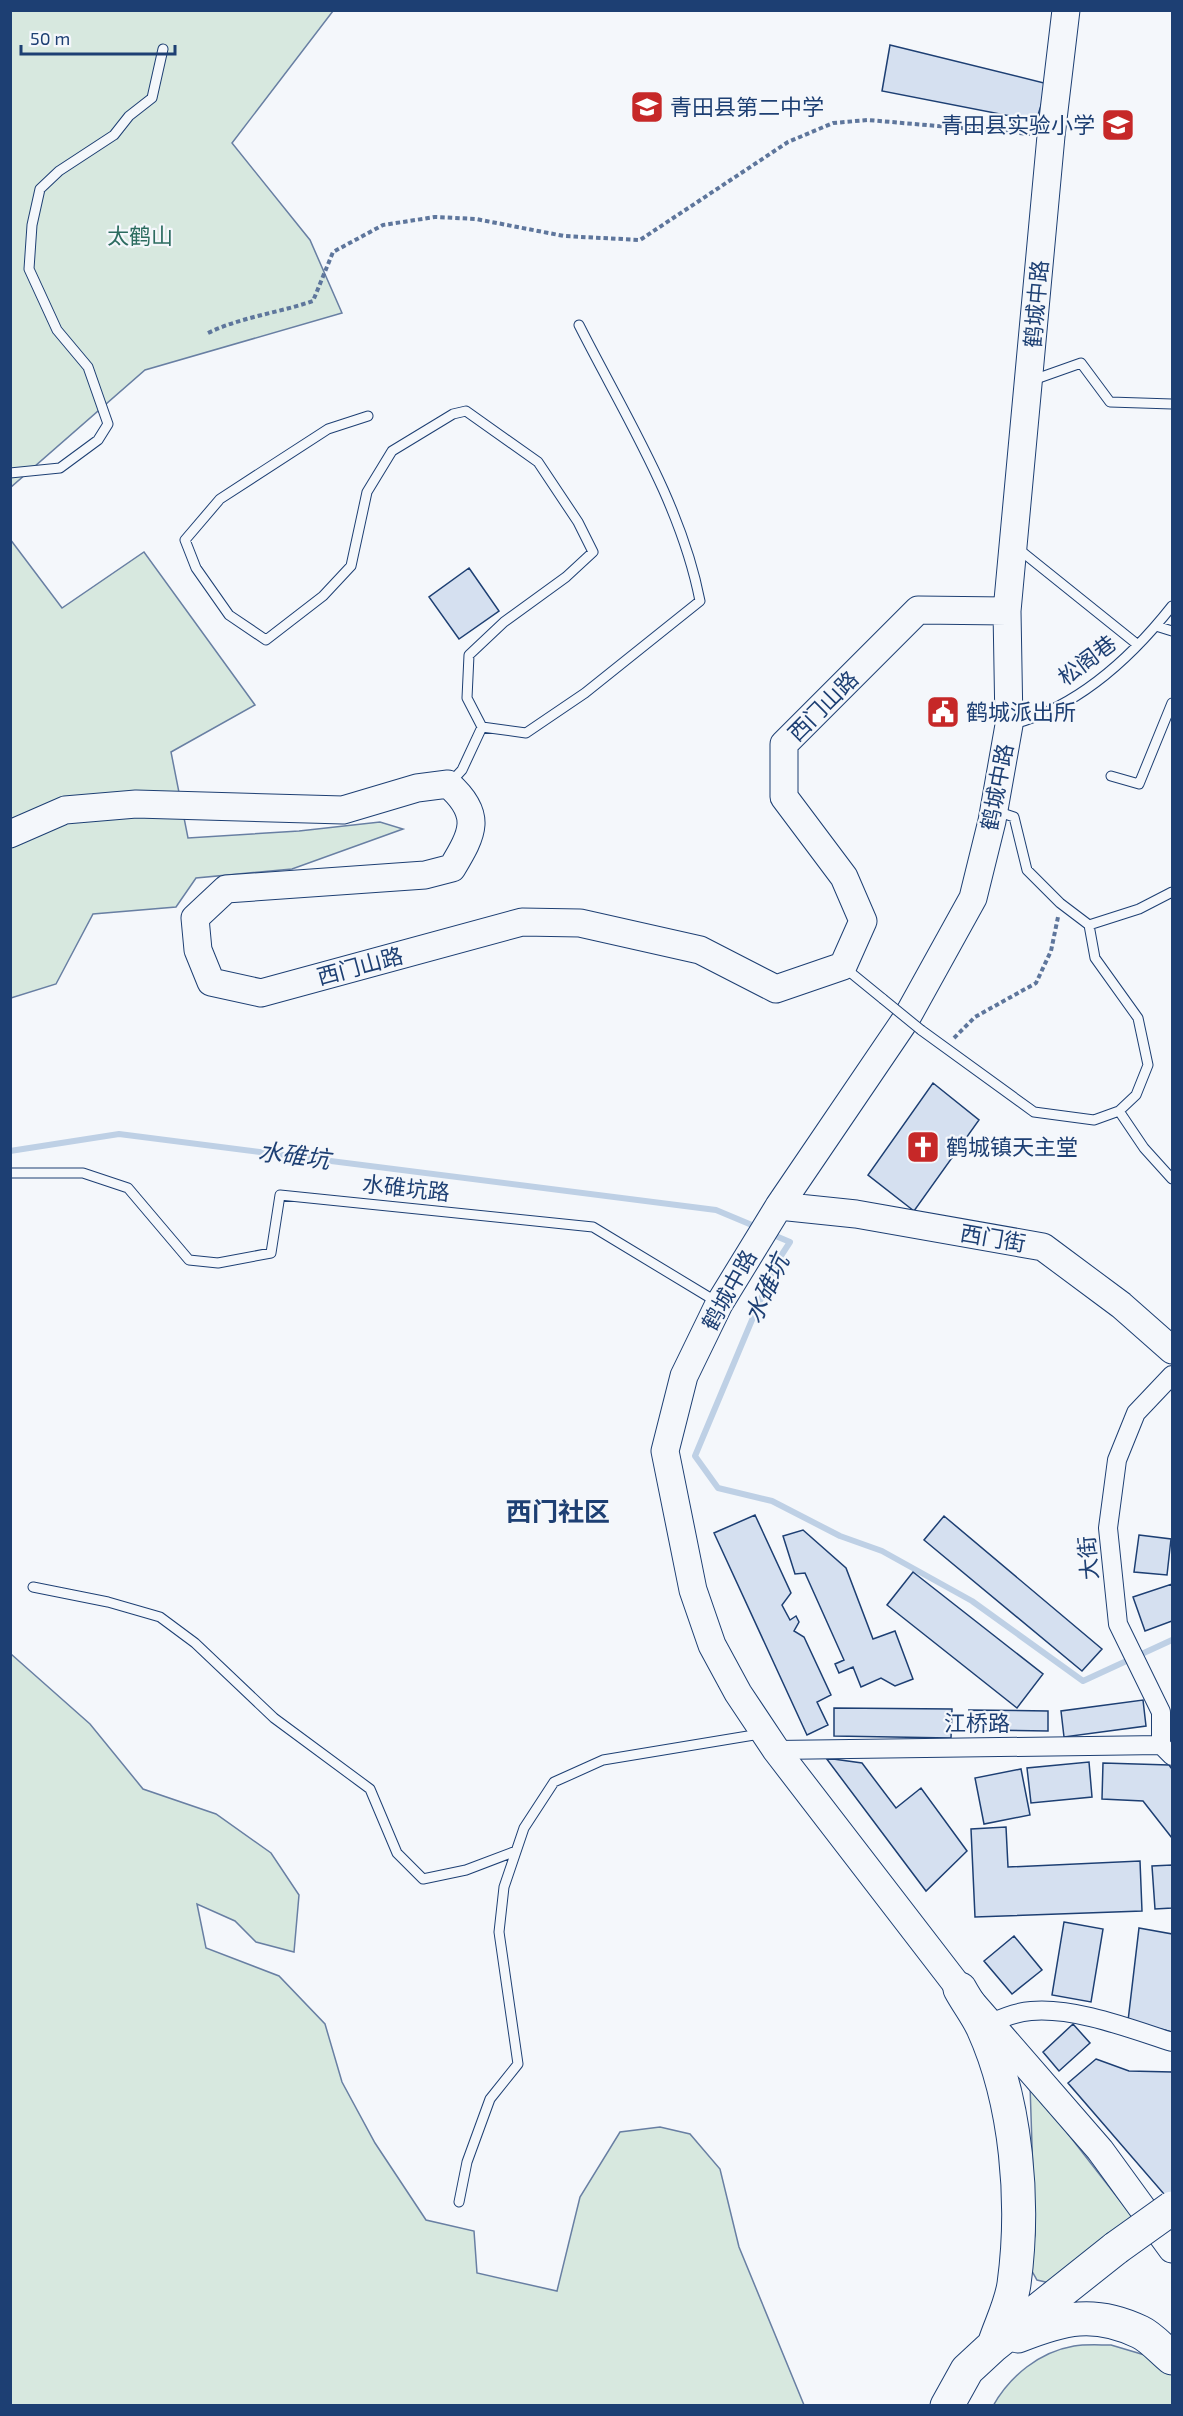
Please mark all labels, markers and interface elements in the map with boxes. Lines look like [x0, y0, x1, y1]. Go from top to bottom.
scale bar [21, 18, 176, 56]
text: 50 m [30, 27, 70, 49]
school or university icon: 青田县第二中学 [629, 89, 665, 125]
place label: 青田县第二中学 [670, 93, 824, 119]
school or university icon: 青田县实验小学 [1100, 107, 1136, 143]
place label: 青田县实验小学 [941, 111, 1095, 137]
park label: 太鹤山 [107, 222, 173, 248]
street label: 鹤城中路 [1018, 259, 1052, 349]
street label: 松阁巷 [1052, 629, 1121, 689]
street label: 西门山路 [782, 665, 863, 746]
public building icon: 鹤城派出所 [925, 694, 961, 730]
place label: 鹤城派出所 [966, 698, 1076, 724]
street label: 鹤城中路 [975, 741, 1017, 832]
street label: 西门山路 [314, 941, 406, 989]
church icon: 鹤城镇天主堂 [905, 1129, 941, 1165]
place label: 鹤城镇天主堂 [946, 1133, 1078, 1159]
water label: 水碓坑 [257, 1136, 335, 1174]
street label: 水碓坑路 [361, 1169, 451, 1205]
street label: 西门街 [958, 1218, 1028, 1256]
street label: 鹤城中路 [695, 1245, 761, 1334]
water label: 水碓坑 [737, 1247, 795, 1327]
district label: 西门社区 [506, 1495, 610, 1526]
street label: 大街 [1072, 1535, 1102, 1581]
street label: 江桥路 [944, 1709, 1010, 1735]

